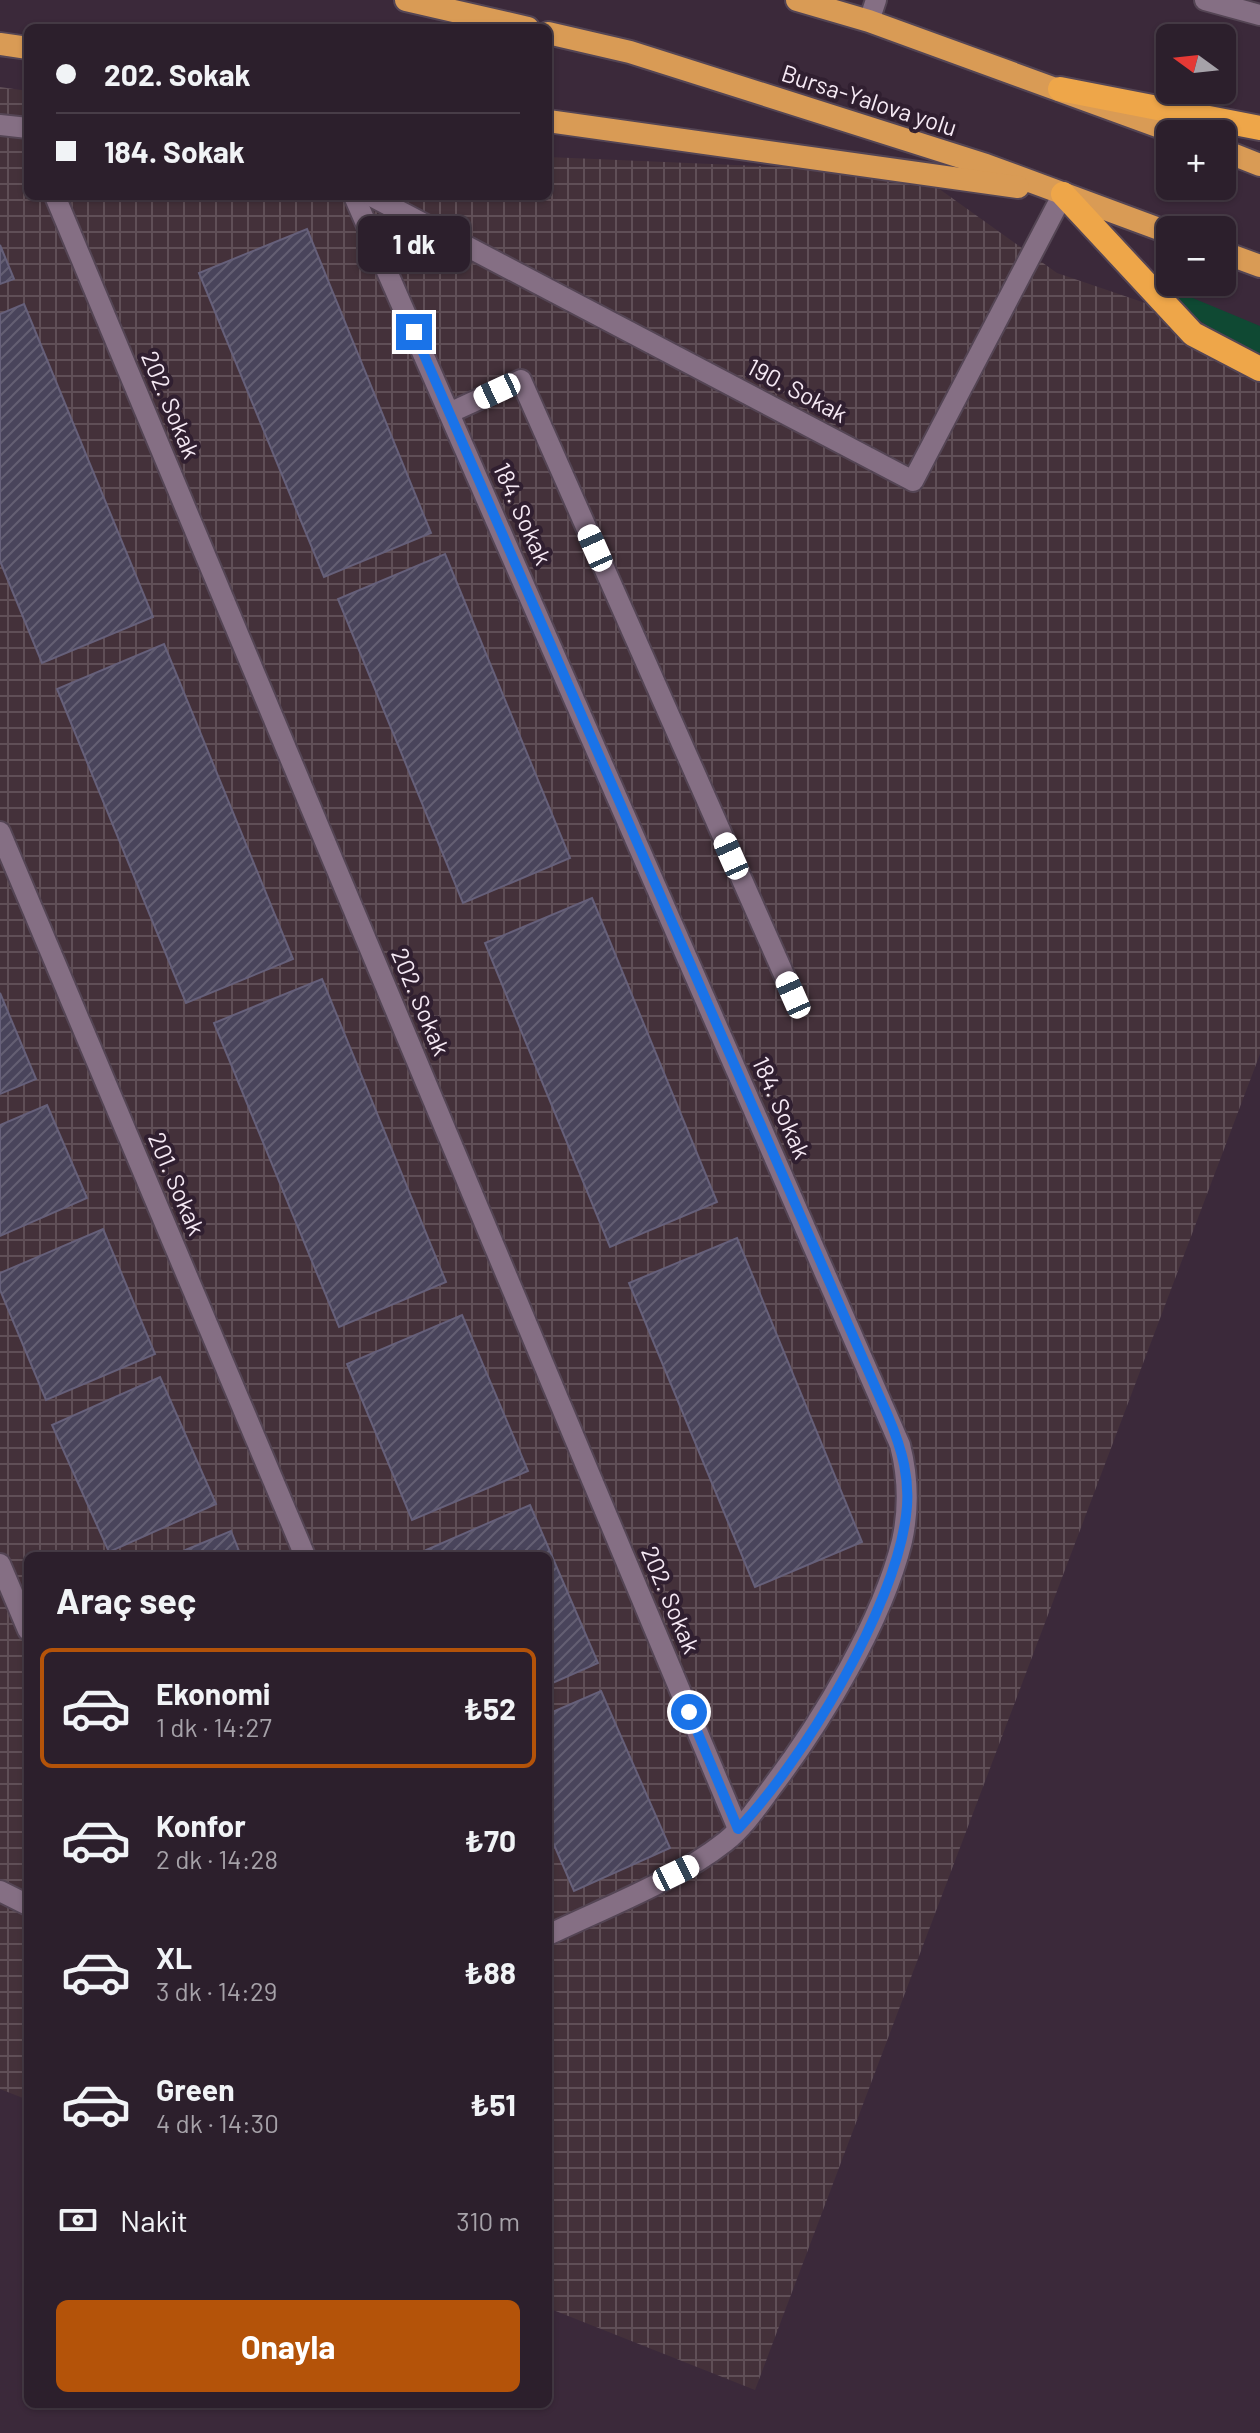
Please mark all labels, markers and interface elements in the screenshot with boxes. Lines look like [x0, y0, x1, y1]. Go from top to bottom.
north arrow [1156, 24, 1236, 104]
map controls [1156, 24, 1236, 296]
text: 202. Sokak [104, 56, 251, 92]
street label: Bursa-Yalova yolu [778, 58, 961, 142]
button: + [1156, 120, 1236, 200]
text: 184. Sokak [104, 133, 245, 169]
callout: 1 dk [358, 216, 470, 272]
button: − [1156, 216, 1236, 296]
text: 1 dk [393, 228, 435, 259]
route end [396, 314, 432, 350]
street label: 202. Sokak [136, 346, 207, 463]
street label: 190. Sokak [743, 351, 853, 428]
car [470, 370, 524, 412]
street label: 184. Sokak [488, 458, 559, 569]
car [574, 521, 616, 575]
car [710, 829, 752, 883]
street label: 202. Sokak [386, 943, 457, 1060]
car [772, 968, 814, 1022]
street label: 184. Sokak [747, 1052, 818, 1163]
street label: 201. Sokak [143, 1128, 212, 1239]
street label: 202. Sokak [636, 1541, 707, 1658]
text: Araç seç [56, 1578, 196, 1621]
icon: car [60, 1672, 132, 1744]
text: Ekonomi [156, 1675, 270, 1711]
text: ₺52 [464, 1690, 516, 1726]
route start [671, 1694, 707, 1730]
text: 1 dk · 14:27 [156, 1711, 272, 1742]
icon: car [60, 1804, 132, 1876]
text: Konfor [156, 1807, 246, 1843]
text: ₺70 [465, 1822, 516, 1858]
text: 2 dk · 14:28 [156, 1843, 278, 1874]
car [649, 1852, 703, 1894]
icon: car [60, 1936, 132, 2008]
text: XL [156, 1939, 192, 1975]
text: ₺88 [464, 1954, 516, 1990]
text: 3 dk · 14:29 [156, 1975, 277, 2006]
icon: car [60, 2068, 132, 2140]
text: Green [156, 2071, 235, 2107]
text: ₺51 [470, 2086, 516, 2122]
text: 4 dk · 14:30 [156, 2107, 279, 2138]
icon: cash [56, 2198, 100, 2242]
text: Nakit [120, 2202, 188, 2238]
text: 310 m [456, 2205, 520, 2236]
button: Onayla [56, 2300, 520, 2392]

